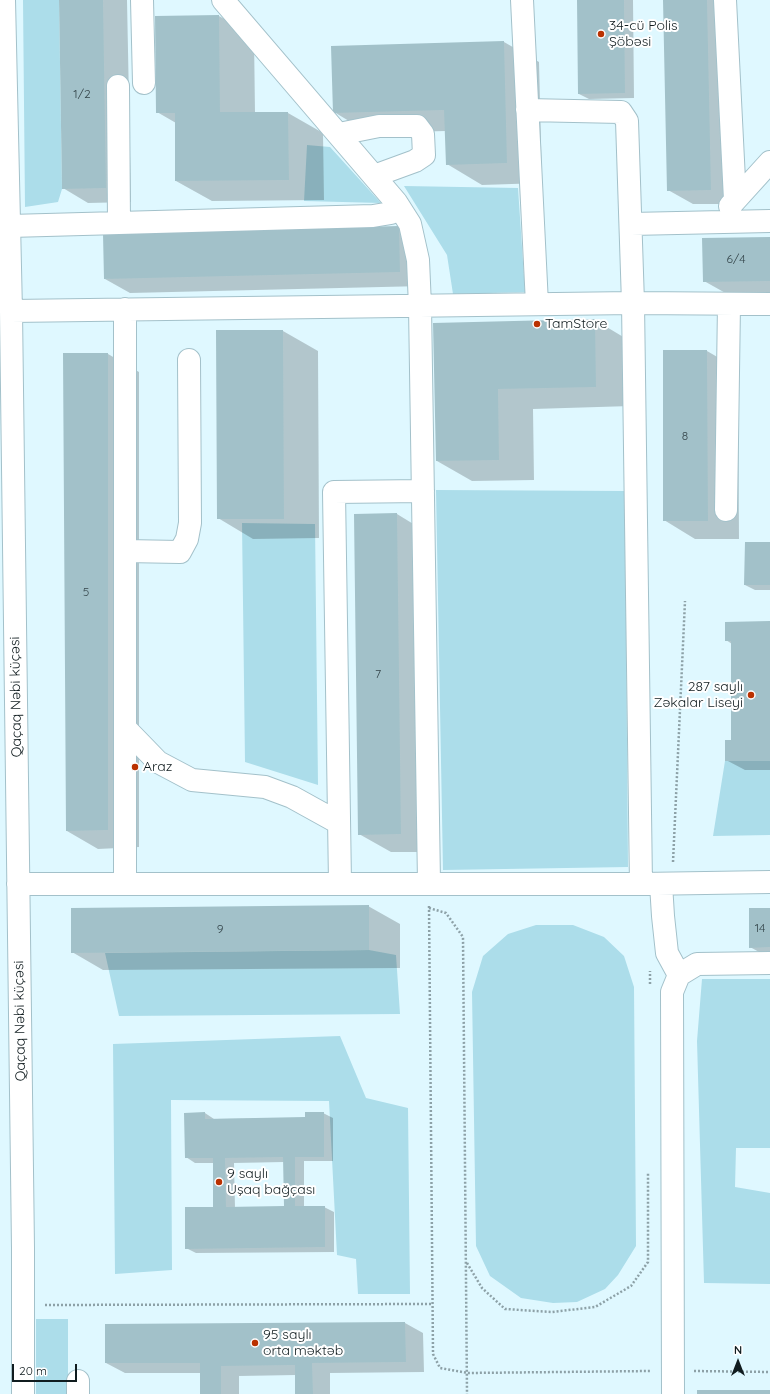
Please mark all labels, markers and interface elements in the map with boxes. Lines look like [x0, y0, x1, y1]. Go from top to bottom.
place label: 34-cü Polis Şöbəsi [609, 18, 678, 50]
marker: 34-cü Polis Şöbəsi [596, 29, 606, 39]
house number: 1/2 [73, 87, 91, 101]
house number: 6/4 [726, 252, 746, 266]
place label: TamStore [545, 316, 607, 332]
marker: TamStore [532, 319, 542, 329]
house number: 8 [682, 429, 688, 443]
house number: 5 [83, 585, 89, 599]
street label: Qaçaq Nəbi küçəsi [7, 636, 25, 758]
house number: 7 [375, 667, 381, 681]
place label: 287 saylı Zəkalar Liseyi [653, 679, 743, 712]
marker: 287 saylı Zəkalar Liseyi [746, 690, 756, 700]
place label: Araz [143, 759, 172, 775]
marker: Araz [130, 762, 140, 772]
house number: 14 [755, 921, 765, 935]
house number: 9 [217, 922, 223, 936]
street label: Qaçaq Nəbi küçəsi [11, 960, 29, 1082]
place label: 9 saylı Uşaq bağçası [227, 1166, 315, 1198]
marker: 9 saylı Uşaq bağçası [214, 1177, 224, 1187]
place label: 95 saylı orta məktəb [263, 1327, 343, 1360]
marker: 95 saylı orta məktəb [250, 1338, 260, 1348]
north arrow [718, 1342, 758, 1382]
text: N [734, 1343, 742, 1357]
scale bar [14, 1356, 79, 1382]
text: 20 m [19, 1363, 47, 1378]

